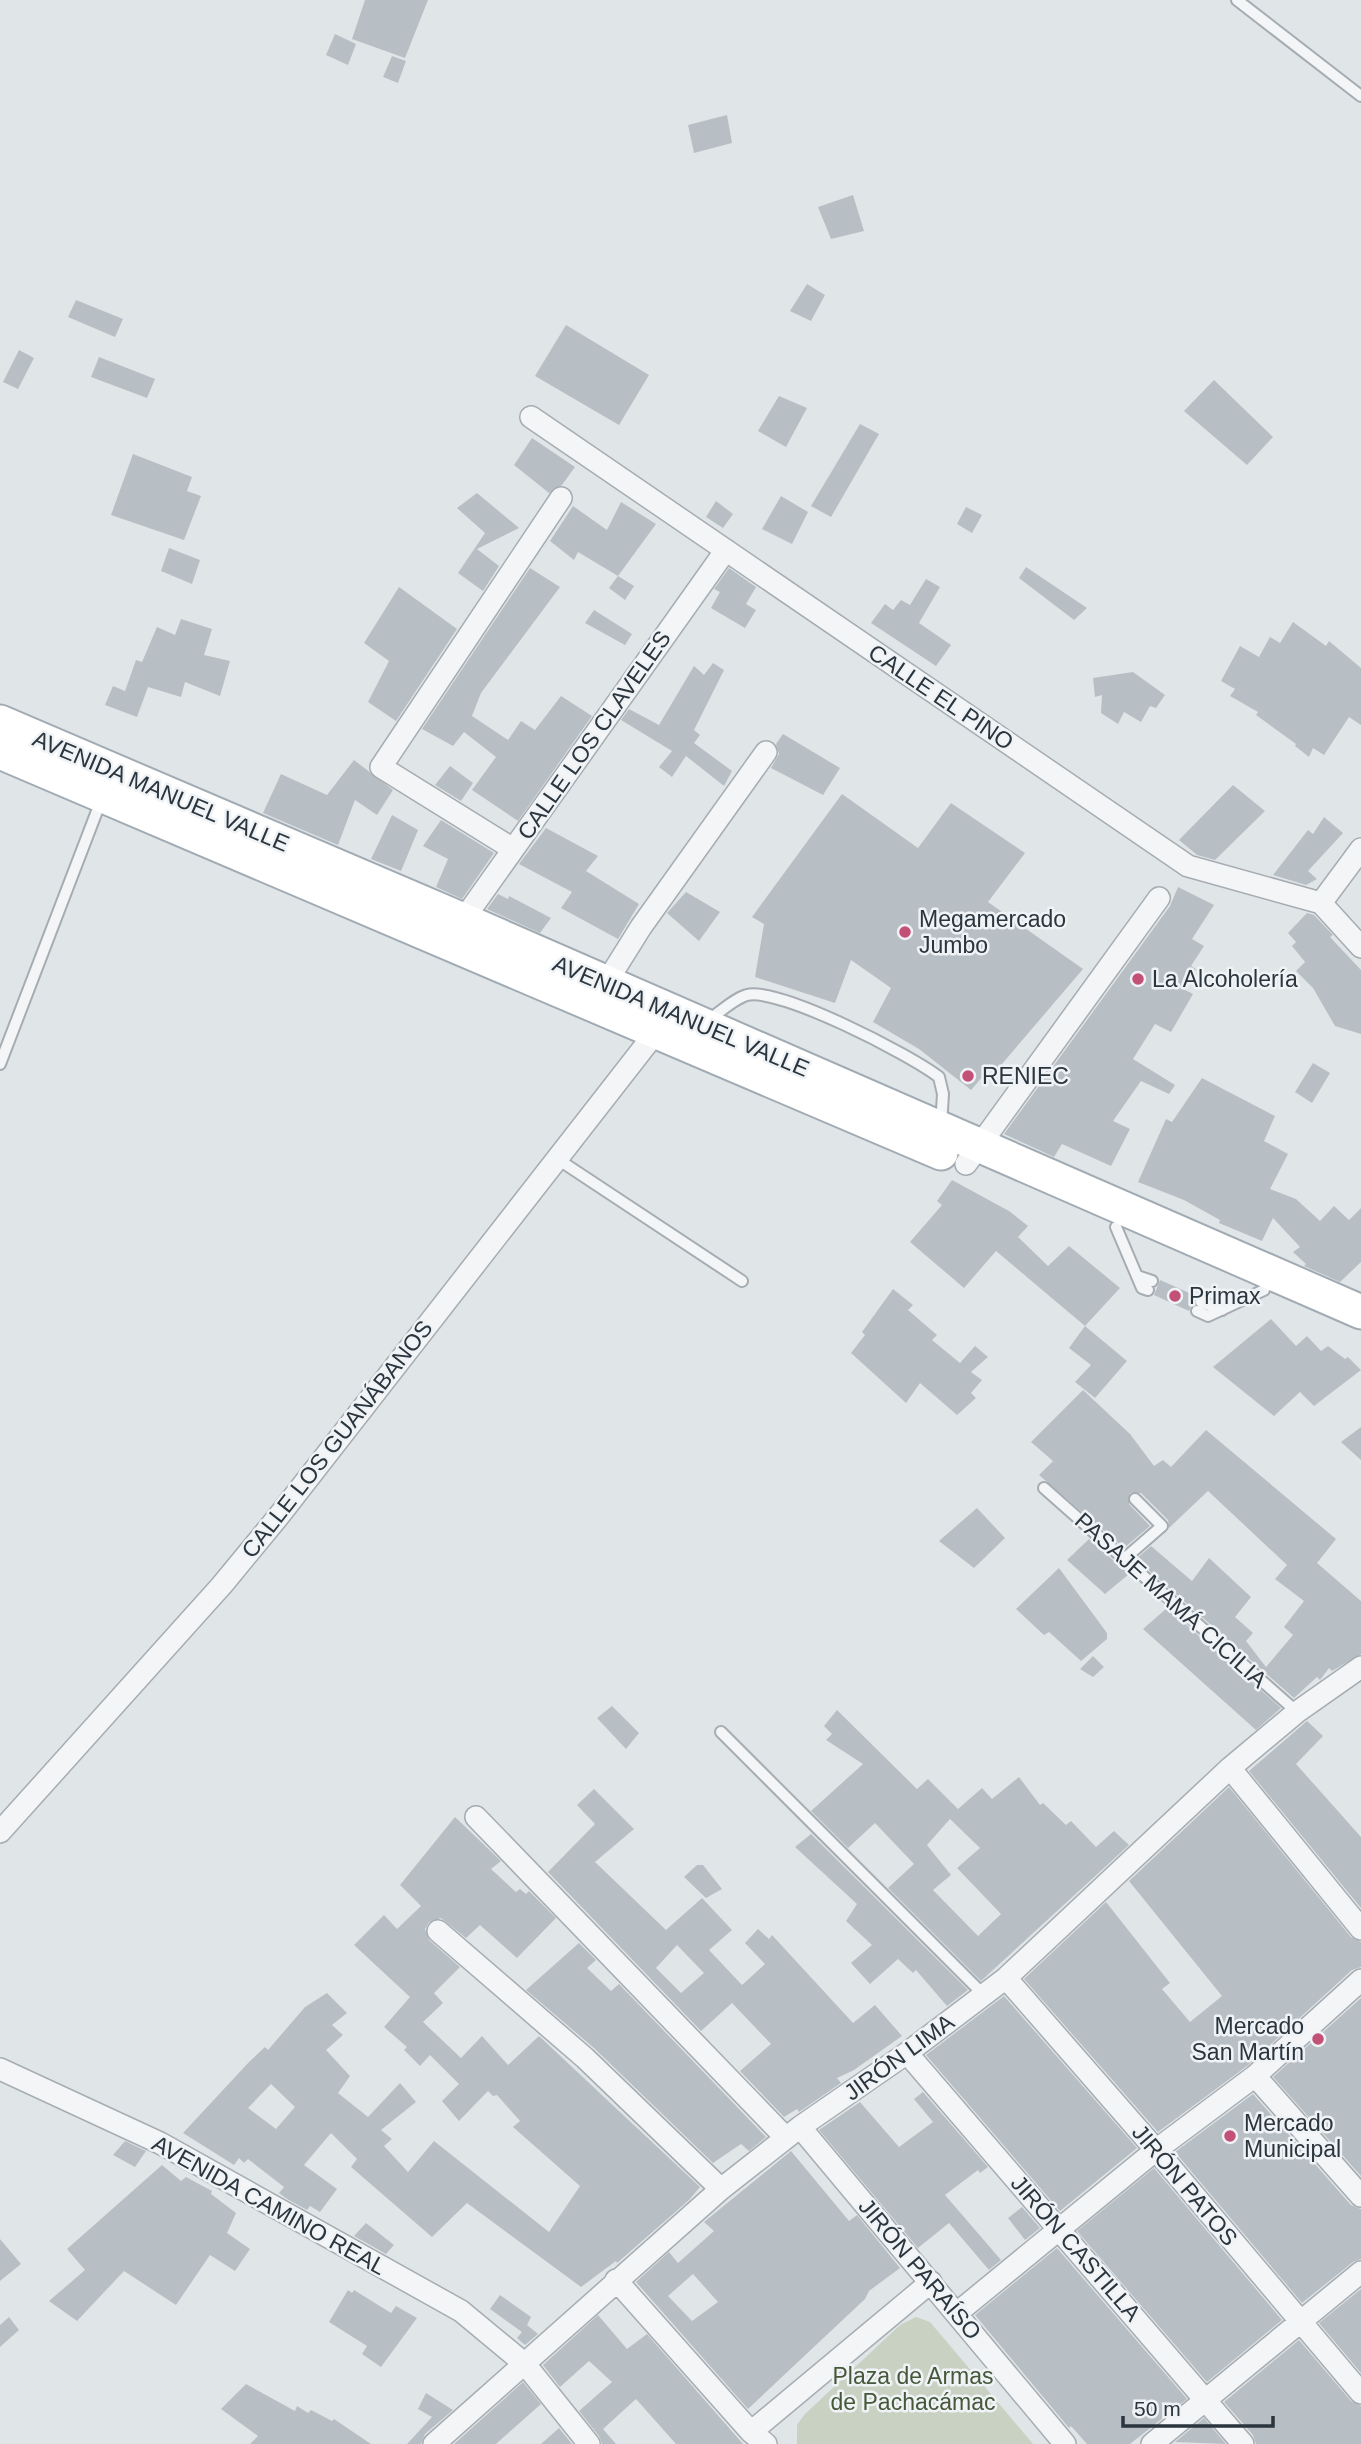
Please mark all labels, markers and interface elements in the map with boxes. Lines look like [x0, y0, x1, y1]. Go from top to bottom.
street label: CALLE LOS CLAVELES [512, 626, 676, 844]
street label: CALLE EL PINO [864, 639, 1018, 755]
street label: AVENIDA MANUEL VALLE [29, 725, 293, 857]
place label: Megamercado Jumbo [919, 906, 1066, 958]
marker: Megamercado Jumbo [897, 924, 913, 940]
street label: AVENIDA MANUEL VALLE [549, 950, 813, 1082]
place label: La Alcoholería [1152, 966, 1298, 992]
marker: La Alcoholería [1130, 971, 1146, 987]
place label: RENIEC [982, 1063, 1069, 1089]
marker: RENIEC [960, 1068, 976, 1084]
place label: Primax [1189, 1283, 1261, 1309]
marker: Primax [1167, 1288, 1183, 1304]
street label: CALLE LOS GUANÁBANOS [236, 1315, 438, 1563]
street label: PASAJE MAMÁ CICILIA [1070, 1507, 1273, 1693]
street label: JIRÓN LIMA [839, 2008, 959, 2105]
place label: Mercado San Martín [1192, 2013, 1304, 2065]
marker: Mercado San Martín [1310, 2031, 1326, 2047]
place label: Mercado Municipal [1244, 2110, 1341, 2162]
street label: JIRÓN PATOS [1127, 2119, 1243, 2251]
marker: Mercado Municipal [1222, 2128, 1238, 2144]
street label: AVENIDA CAMINO REAL [148, 2130, 390, 2280]
street label: JIRÓN CASTILLA [1006, 2170, 1147, 2326]
street label: JIRÓN PARAÍSO [853, 2193, 987, 2345]
park label: Plaza de Armas de Pachacámac [831, 2363, 995, 2415]
scale bar [1123, 2384, 1274, 2428]
text: 50 m [1134, 2397, 1181, 2420]

